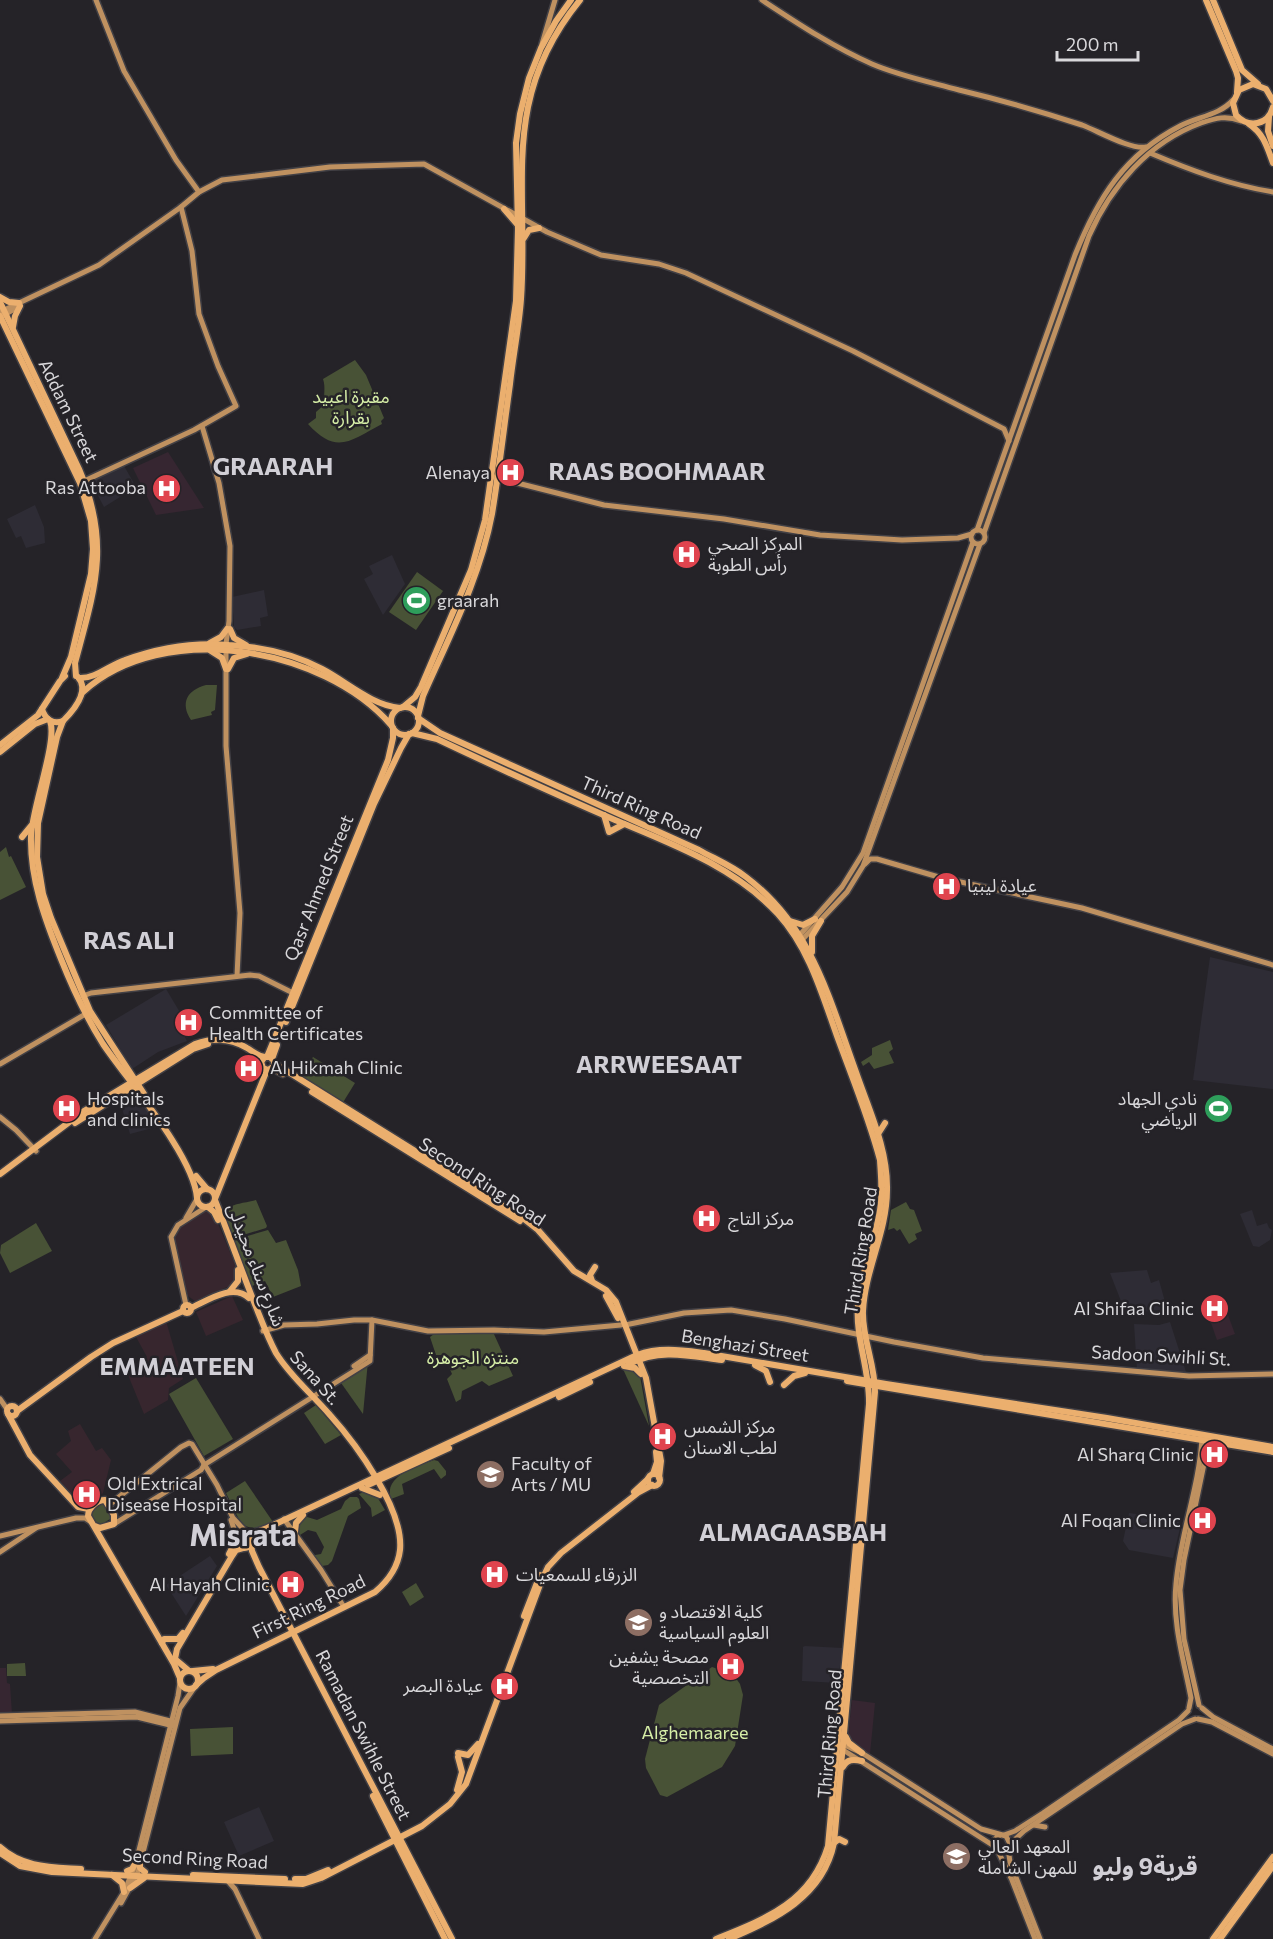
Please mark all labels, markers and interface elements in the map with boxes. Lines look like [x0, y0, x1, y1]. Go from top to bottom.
scale bar [1057, 24, 1138, 62]
text: 200 m [1066, 33, 1119, 55]
street label: Addam Street [34, 355, 103, 466]
park label: مقبرة اعبيد بقرارة [312, 385, 390, 429]
district label: GRAARAH [213, 451, 333, 480]
district label: RAAS BOOHMAAR [548, 456, 766, 485]
hospital icon: Alenaya [495, 457, 527, 489]
place label: Alenaya [425, 461, 490, 483]
hospital icon: Ras Attooba [151, 472, 183, 504]
place label: Ras Attooba [45, 476, 146, 498]
place label: المركز الصحي رأس الطوبة [708, 532, 803, 576]
hospital icon: المركز الصحي رأس الطوبة [671, 538, 703, 570]
sports icon: graarah [400, 585, 432, 617]
place label: graarah [437, 589, 499, 611]
street label: Third Ring Road [578, 771, 705, 843]
street label: Qasr Ahmed Street [279, 811, 357, 964]
hospital icon: عيادة ليبيا [930, 870, 962, 902]
place label: عيادة ليبيا [967, 874, 1037, 896]
district label: RAS ALI [83, 925, 175, 954]
place label: Committee of Health Certificates [209, 1001, 363, 1044]
hospital icon: Committee of Health Certificates [172, 1007, 204, 1039]
district label: ARRWEESAAT [576, 1049, 742, 1078]
hospital icon: Al Hikmah Clinic [233, 1052, 265, 1084]
place label: Al Hikmah Clinic [270, 1056, 403, 1078]
place label: Hospitals and clinics [87, 1087, 171, 1130]
place label: نادي الجهاد الرياضي [1118, 1087, 1197, 1133]
hospital icon: Hospitals and clinics [50, 1093, 82, 1125]
sports icon: نادي الجهاد الرياضي [1202, 1093, 1234, 1125]
street label: Second Ring Road [415, 1132, 550, 1230]
street label: Third Ring Road [839, 1185, 881, 1316]
street label: شارع سناء محيدلى [220, 1200, 291, 1331]
hospital icon: مركز التاج [691, 1203, 723, 1235]
place label: مركز التاج [728, 1207, 794, 1232]
hospital icon: Al Shifaa Clinic [1199, 1293, 1231, 1325]
place label: Al Shifaa Clinic [1073, 1297, 1194, 1319]
street label: Benghazi Street [680, 1324, 810, 1366]
street label: Sadoon Swihli St. [1091, 1340, 1231, 1370]
street label: Sana St. [286, 1346, 346, 1409]
park label: منتزه الجوهرة [427, 1346, 519, 1369]
district label: EMMAATEEN [99, 1351, 255, 1380]
place label: مركز الشمس لطب الاسنان [684, 1415, 777, 1459]
hospital icon: مركز الشمس لطب الاسنان [647, 1421, 679, 1453]
hospital icon: Al Sharq Clinic [1199, 1439, 1231, 1471]
place label: Al Sharq Clinic [1077, 1443, 1194, 1465]
place label: Faculty of Arts / MU [511, 1452, 593, 1495]
school or university icon: Faculty of Arts / MU [474, 1458, 506, 1490]
place label: Old Extrical Disease Hospital [107, 1472, 242, 1515]
hospital icon: Old Extrical Disease Hospital [70, 1478, 102, 1510]
hospital icon: Al Foqan Clinic [1186, 1505, 1218, 1537]
place label: Al Foqan Clinic [1061, 1509, 1181, 1531]
district label: Misrata [189, 1515, 297, 1552]
district label: ALMAGAASBAH [699, 1517, 887, 1546]
hospital icon: الزرقاء للسمعيات [479, 1559, 511, 1591]
place label: الزرقاء للسمعيات [516, 1563, 637, 1586]
street label: First Ring Road [248, 1569, 369, 1643]
hospital icon: Al Hayah Clinic [275, 1569, 307, 1601]
place label: Al Hayah Clinic [149, 1573, 270, 1595]
place label: كلية الاقتصاد و العلوم السياسية [659, 1600, 769, 1647]
school or university icon: كلية الاقتصاد و العلوم السياسية [622, 1606, 654, 1638]
place label: مصحة يشفين التخصصية [609, 1645, 709, 1688]
street label: Ramadan Swihle Street [311, 1646, 416, 1823]
hospital icon: مصحة يشفين التخصصية [714, 1651, 746, 1683]
street label: Third Ring Road [812, 1668, 846, 1799]
hospital icon: عيادة البصر [488, 1670, 520, 1702]
place label: عيادة البصر [402, 1674, 483, 1697]
park label: Alghemaaree [642, 1721, 748, 1743]
place label: المعهد العالي للمهن الشامله [978, 1835, 1077, 1879]
school or university icon: المعهد العالي للمهن الشامله [941, 1841, 973, 1873]
street label: Second Ring Road [122, 1843, 269, 1873]
district label: قرية9 وليو [1092, 1851, 1198, 1881]

